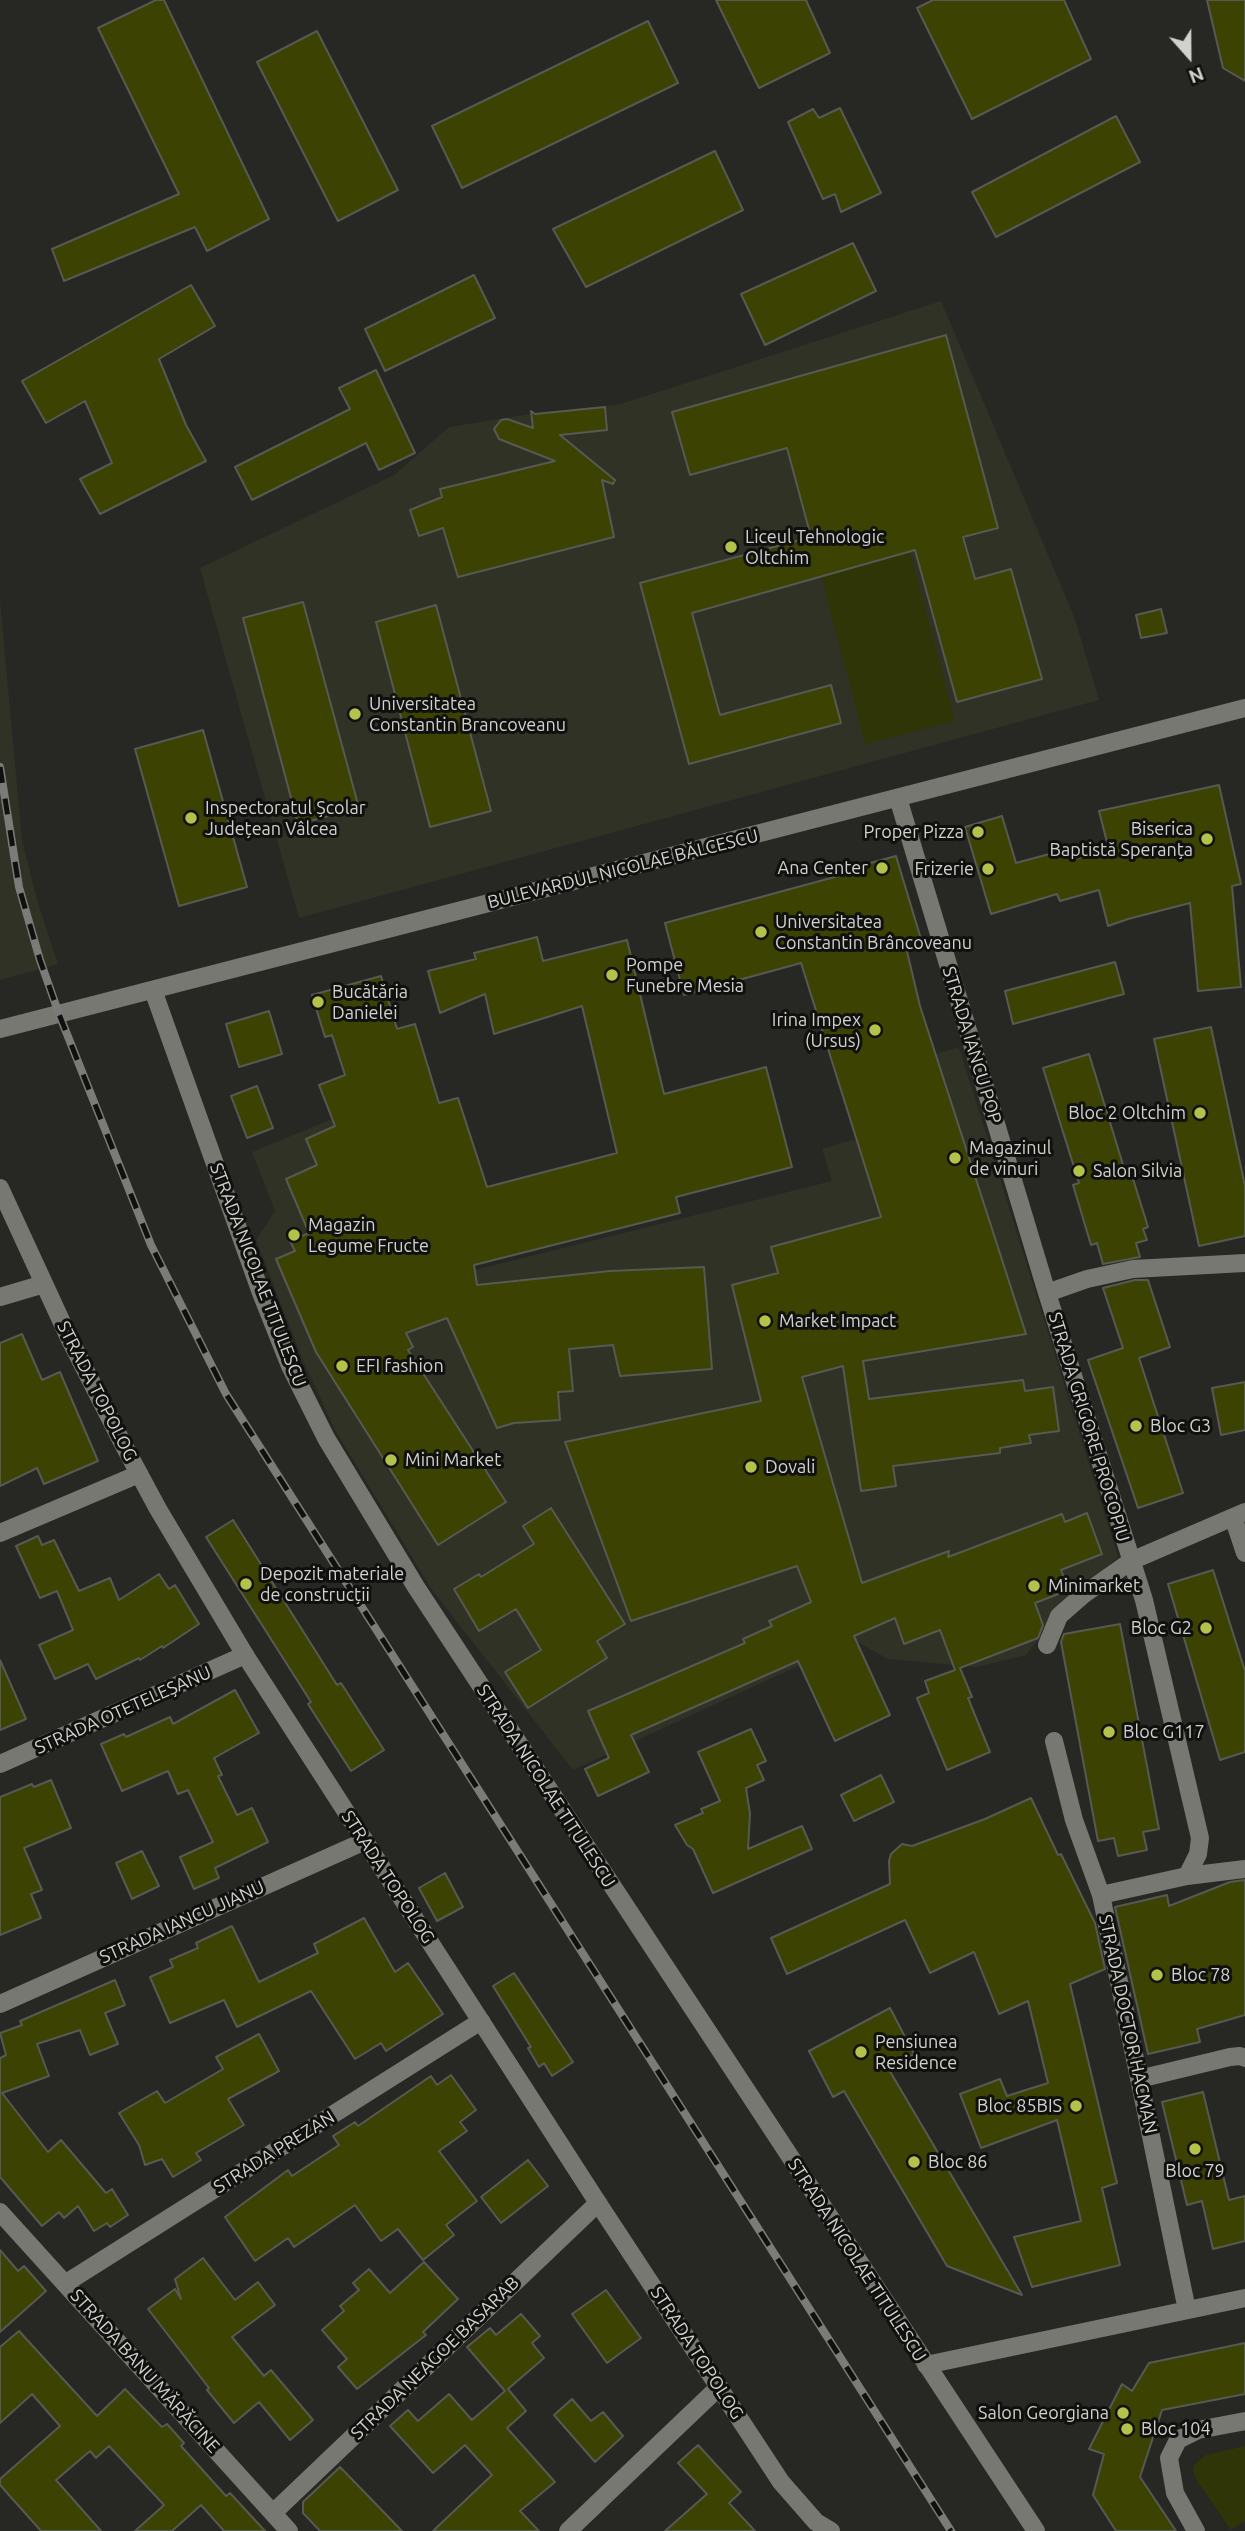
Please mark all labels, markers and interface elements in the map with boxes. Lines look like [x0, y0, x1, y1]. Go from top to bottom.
north arrow [1154, 21, 1224, 91]
text: N [1186, 63, 1207, 88]
place label: Liceul Tehnologic Oltchim [745, 526, 884, 568]
marker: Liceul Tehnologic Oltchim [723, 539, 739, 555]
place label: Universitatea Constantin Brancoveanu [369, 693, 566, 736]
marker: Universitatea Constantin Brancoveanu [347, 706, 363, 722]
place label: Inspectoratul Școlar Județean Vâlcea [205, 797, 365, 840]
marker: Inspectoratul Școlar Județean Vâlcea [183, 810, 199, 826]
place label: Biserica Baptistă Speranța [1050, 818, 1193, 860]
place label: Proper Pizza [864, 821, 964, 843]
marker: Proper Pizza [970, 824, 986, 840]
street label: BULEVARDUL NICOLAE BĂLCESCU [485, 825, 761, 913]
marker: Biserica Baptistă Speranța [1199, 831, 1215, 847]
place label: Ana Center [778, 857, 868, 879]
place label: Frizerie [914, 858, 974, 880]
marker: Ana Center [874, 860, 890, 876]
marker: Frizerie [980, 861, 996, 877]
place label: Universitatea Constantin Brâncoveanu [775, 911, 972, 954]
marker: Universitatea Constantin Brâncoveanu [753, 924, 769, 940]
place label: Pompe Funebre Mesia [626, 954, 744, 996]
street label: STRADA IANCU POP [938, 964, 1006, 1126]
marker: Pompe Funebre Mesia [604, 967, 620, 983]
place label: Bucătăria Danielei [332, 981, 408, 1024]
marker: Bucătăria Danielei [310, 994, 326, 1010]
place label: Irina Impex (Ursus) [772, 1009, 861, 1052]
marker: Irina Impex (Ursus) [867, 1022, 883, 1038]
place label: Bloc 2 Oltchim [1068, 1102, 1186, 1124]
marker: Bloc 2 Oltchim [1192, 1105, 1208, 1121]
place label: Magazinul de vinuri [969, 1137, 1051, 1180]
marker: Magazinul de vinuri [947, 1150, 963, 1166]
street label: STRADA NICOLAE TITULESCU [205, 1160, 311, 1390]
place label: Salon Silvia [1093, 1160, 1182, 1182]
marker: Salon Silvia [1071, 1163, 1087, 1179]
place label: Magazin Legume Fructe [308, 1214, 429, 1256]
marker: Magazin Legume Fructe [286, 1227, 302, 1243]
place label: Market Impact [779, 1310, 896, 1332]
street label: STRADA GRIGORE PROCOPIU [1044, 1310, 1134, 1544]
marker: Market Impact [757, 1313, 773, 1329]
street label: STRADA TOPOLOG [52, 1317, 142, 1465]
place label: EFI fashion [356, 1355, 444, 1377]
marker: EFI fashion [334, 1358, 350, 1374]
place label: Bloc G3 [1150, 1415, 1211, 1437]
marker: Bloc G3 [1128, 1418, 1144, 1434]
place label: Mini Market [405, 1449, 501, 1471]
marker: Mini Market [383, 1452, 399, 1468]
place label: Dovali [765, 1456, 815, 1478]
marker: Dovali [743, 1459, 759, 1475]
place label: Depozit materiale de construcții [260, 1563, 404, 1606]
place label: Minimarket [1048, 1575, 1140, 1597]
marker: Depozit materiale de construcții [238, 1576, 254, 1592]
marker: Minimarket [1026, 1578, 1042, 1594]
place label: Bloc G2 [1131, 1617, 1192, 1639]
marker: Bloc G2 [1198, 1620, 1214, 1636]
street label: STRADA OTETELEȘANU [32, 1661, 214, 1759]
street label: STRADA NICOLAE TITULESCU [472, 1680, 620, 1892]
place label: Bloc G117 [1123, 1721, 1205, 1743]
marker: Bloc G117 [1101, 1724, 1117, 1740]
street label: STRADA TOPOLOG [337, 1807, 439, 1947]
street label: STRADA IANCU JIANU [96, 1876, 268, 1968]
street label: STRADA DOCTOR HACMAN [1094, 1912, 1162, 2136]
place label: Bloc 78 [1171, 1964, 1230, 1986]
marker: Bloc 78 [1149, 1967, 1165, 1983]
place label: Pensiunea Residence [875, 2031, 958, 2074]
marker: Pensiunea Residence [853, 2044, 869, 2060]
place label: Bloc 85BIS [977, 2095, 1062, 2117]
marker: Bloc 85BIS [1068, 2098, 1084, 2114]
street label: STRADA PREZAN [210, 2106, 338, 2198]
marker: Bloc 79 [1187, 2141, 1203, 2157]
place label: Bloc 86 [928, 2151, 987, 2173]
street label: STRADA NICOLAE TITULESCU [783, 2154, 931, 2366]
marker: Bloc 86 [906, 2154, 922, 2170]
place label: Bloc 79 [1165, 2160, 1225, 2182]
street label: STRADA NEAGOE BASARAB [346, 2272, 524, 2444]
street label: STRADA TOPOLOG [646, 2283, 748, 2423]
street label: STRADA BANU MĂRĂCINE [66, 2285, 224, 2457]
place label: Salon Georgiana [978, 2402, 1109, 2424]
marker: Salon Georgiana [1115, 2405, 1131, 2421]
place label: Bloc 104 [1141, 2418, 1211, 2440]
marker: Bloc 104 [1119, 2421, 1135, 2437]

